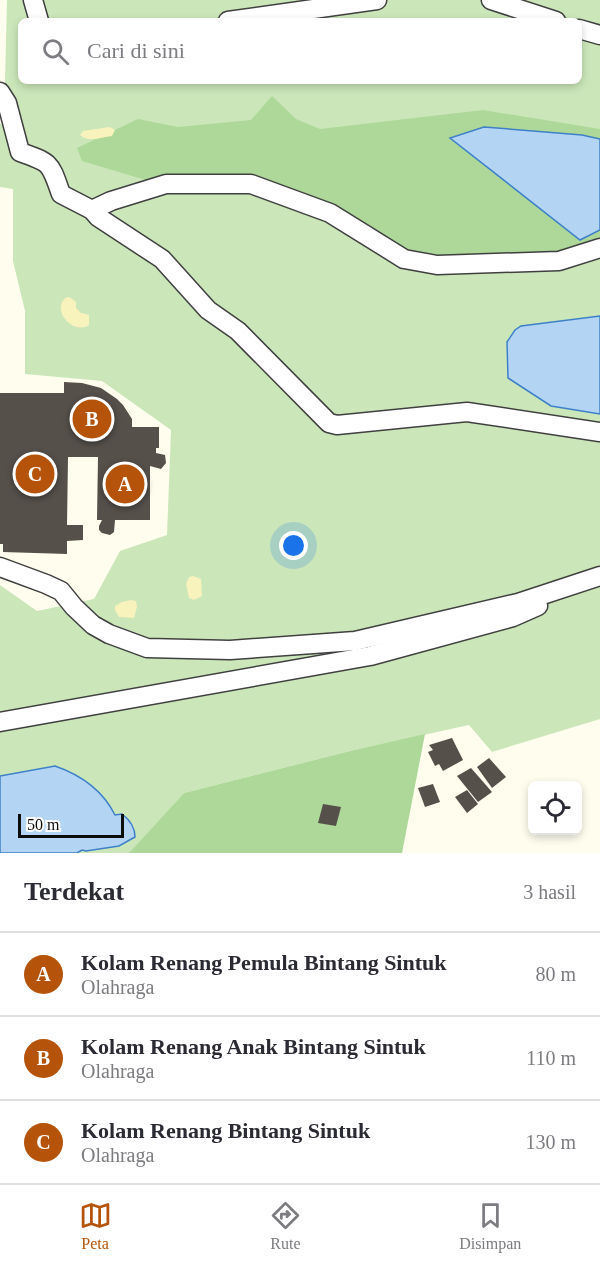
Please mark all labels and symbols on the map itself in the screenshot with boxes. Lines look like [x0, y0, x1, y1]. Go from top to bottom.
pin: B [72, 396, 112, 442]
pin: C [15, 452, 54, 496]
pin: A [106, 462, 144, 506]
your location [279, 531, 308, 560]
scale bar [18, 811, 124, 838]

